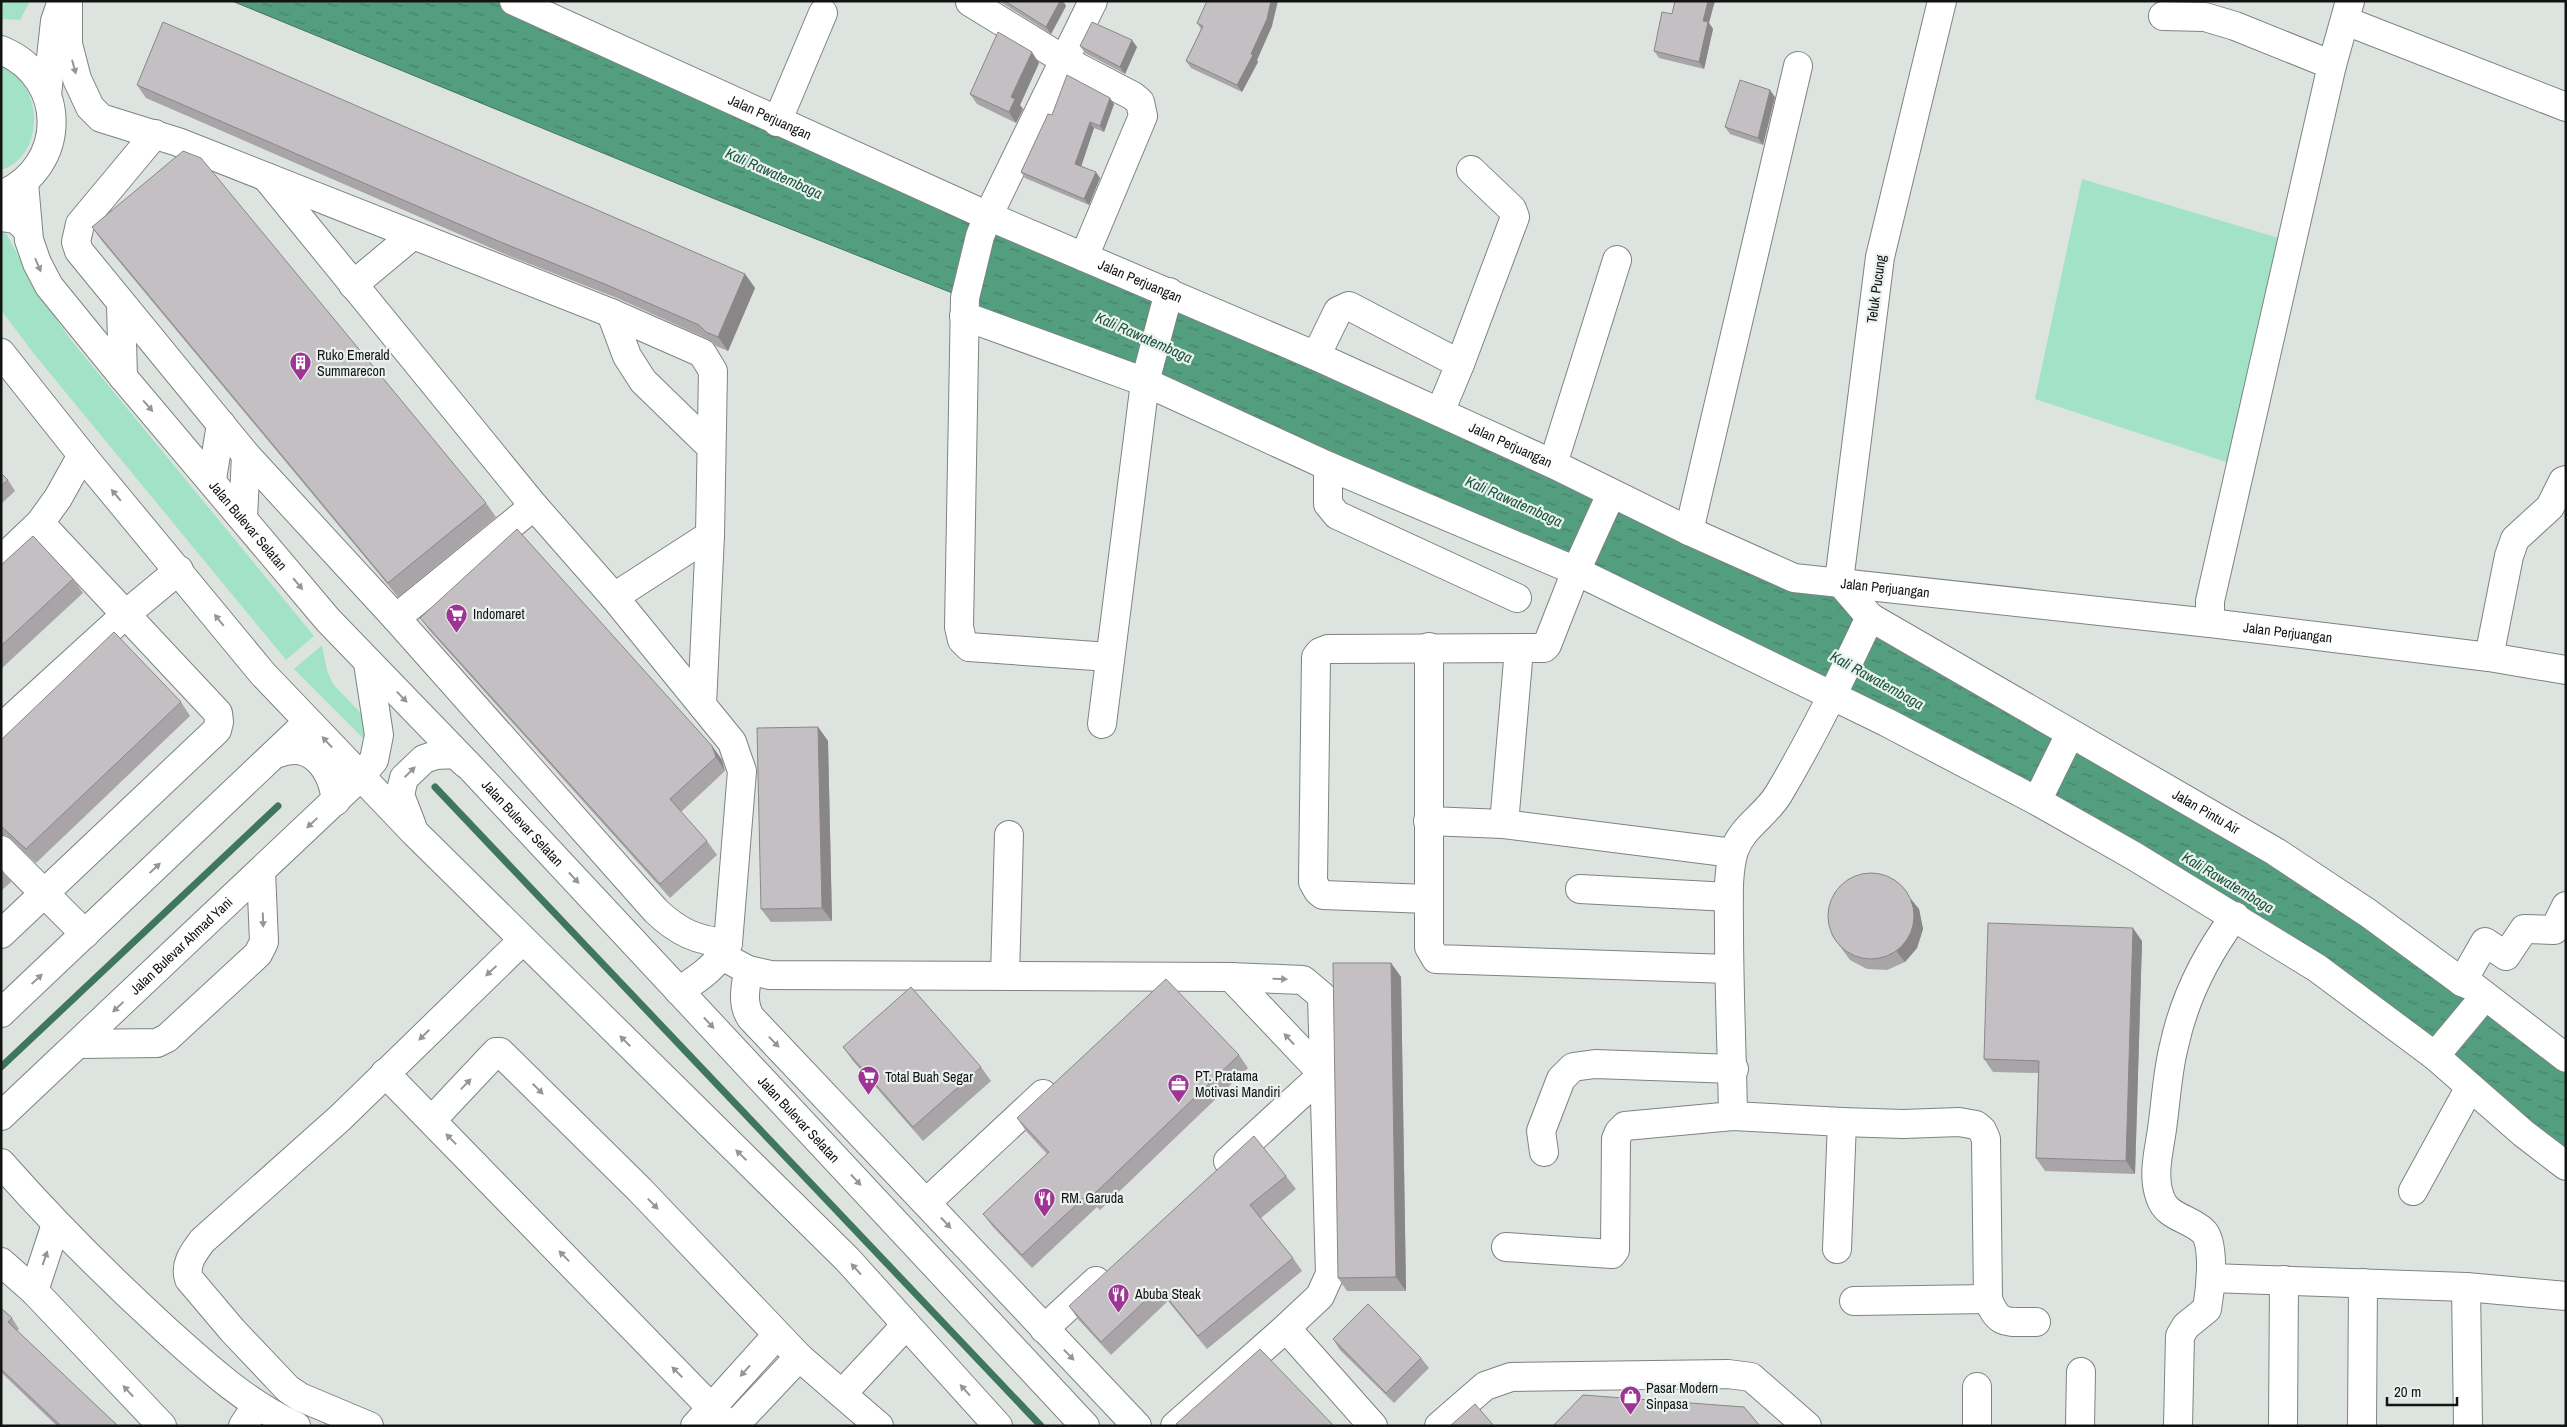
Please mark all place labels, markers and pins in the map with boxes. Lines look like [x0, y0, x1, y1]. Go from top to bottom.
place label: Ruko Emerald Summarecon [317, 346, 390, 380]
building icon: Ruko Emerald Summarecon [289, 351, 313, 382]
supermarket icon: Indomaret [445, 602, 469, 633]
place label: Indomaret [473, 605, 525, 623]
supermarket icon: Total Buah Segar [857, 1065, 881, 1096]
place label: PT. Pratama Motivasi Mandiri [1195, 1067, 1281, 1101]
place label: Total Buah Segar [885, 1068, 973, 1086]
office icon: PT. Pratama Motivasi Mandiri [1167, 1072, 1191, 1103]
restaurant icon: RM. Garuda [1033, 1186, 1057, 1217]
place label: RM. Garuda [1061, 1189, 1124, 1207]
restaurant icon: Abuba Steak [1107, 1282, 1131, 1313]
place label: Abuba Steak [1134, 1285, 1201, 1303]
place label: Pasar Modern Sinpasa [1646, 1379, 1718, 1413]
shop icon: Pasar Modern Sinpasa [1618, 1384, 1642, 1415]

